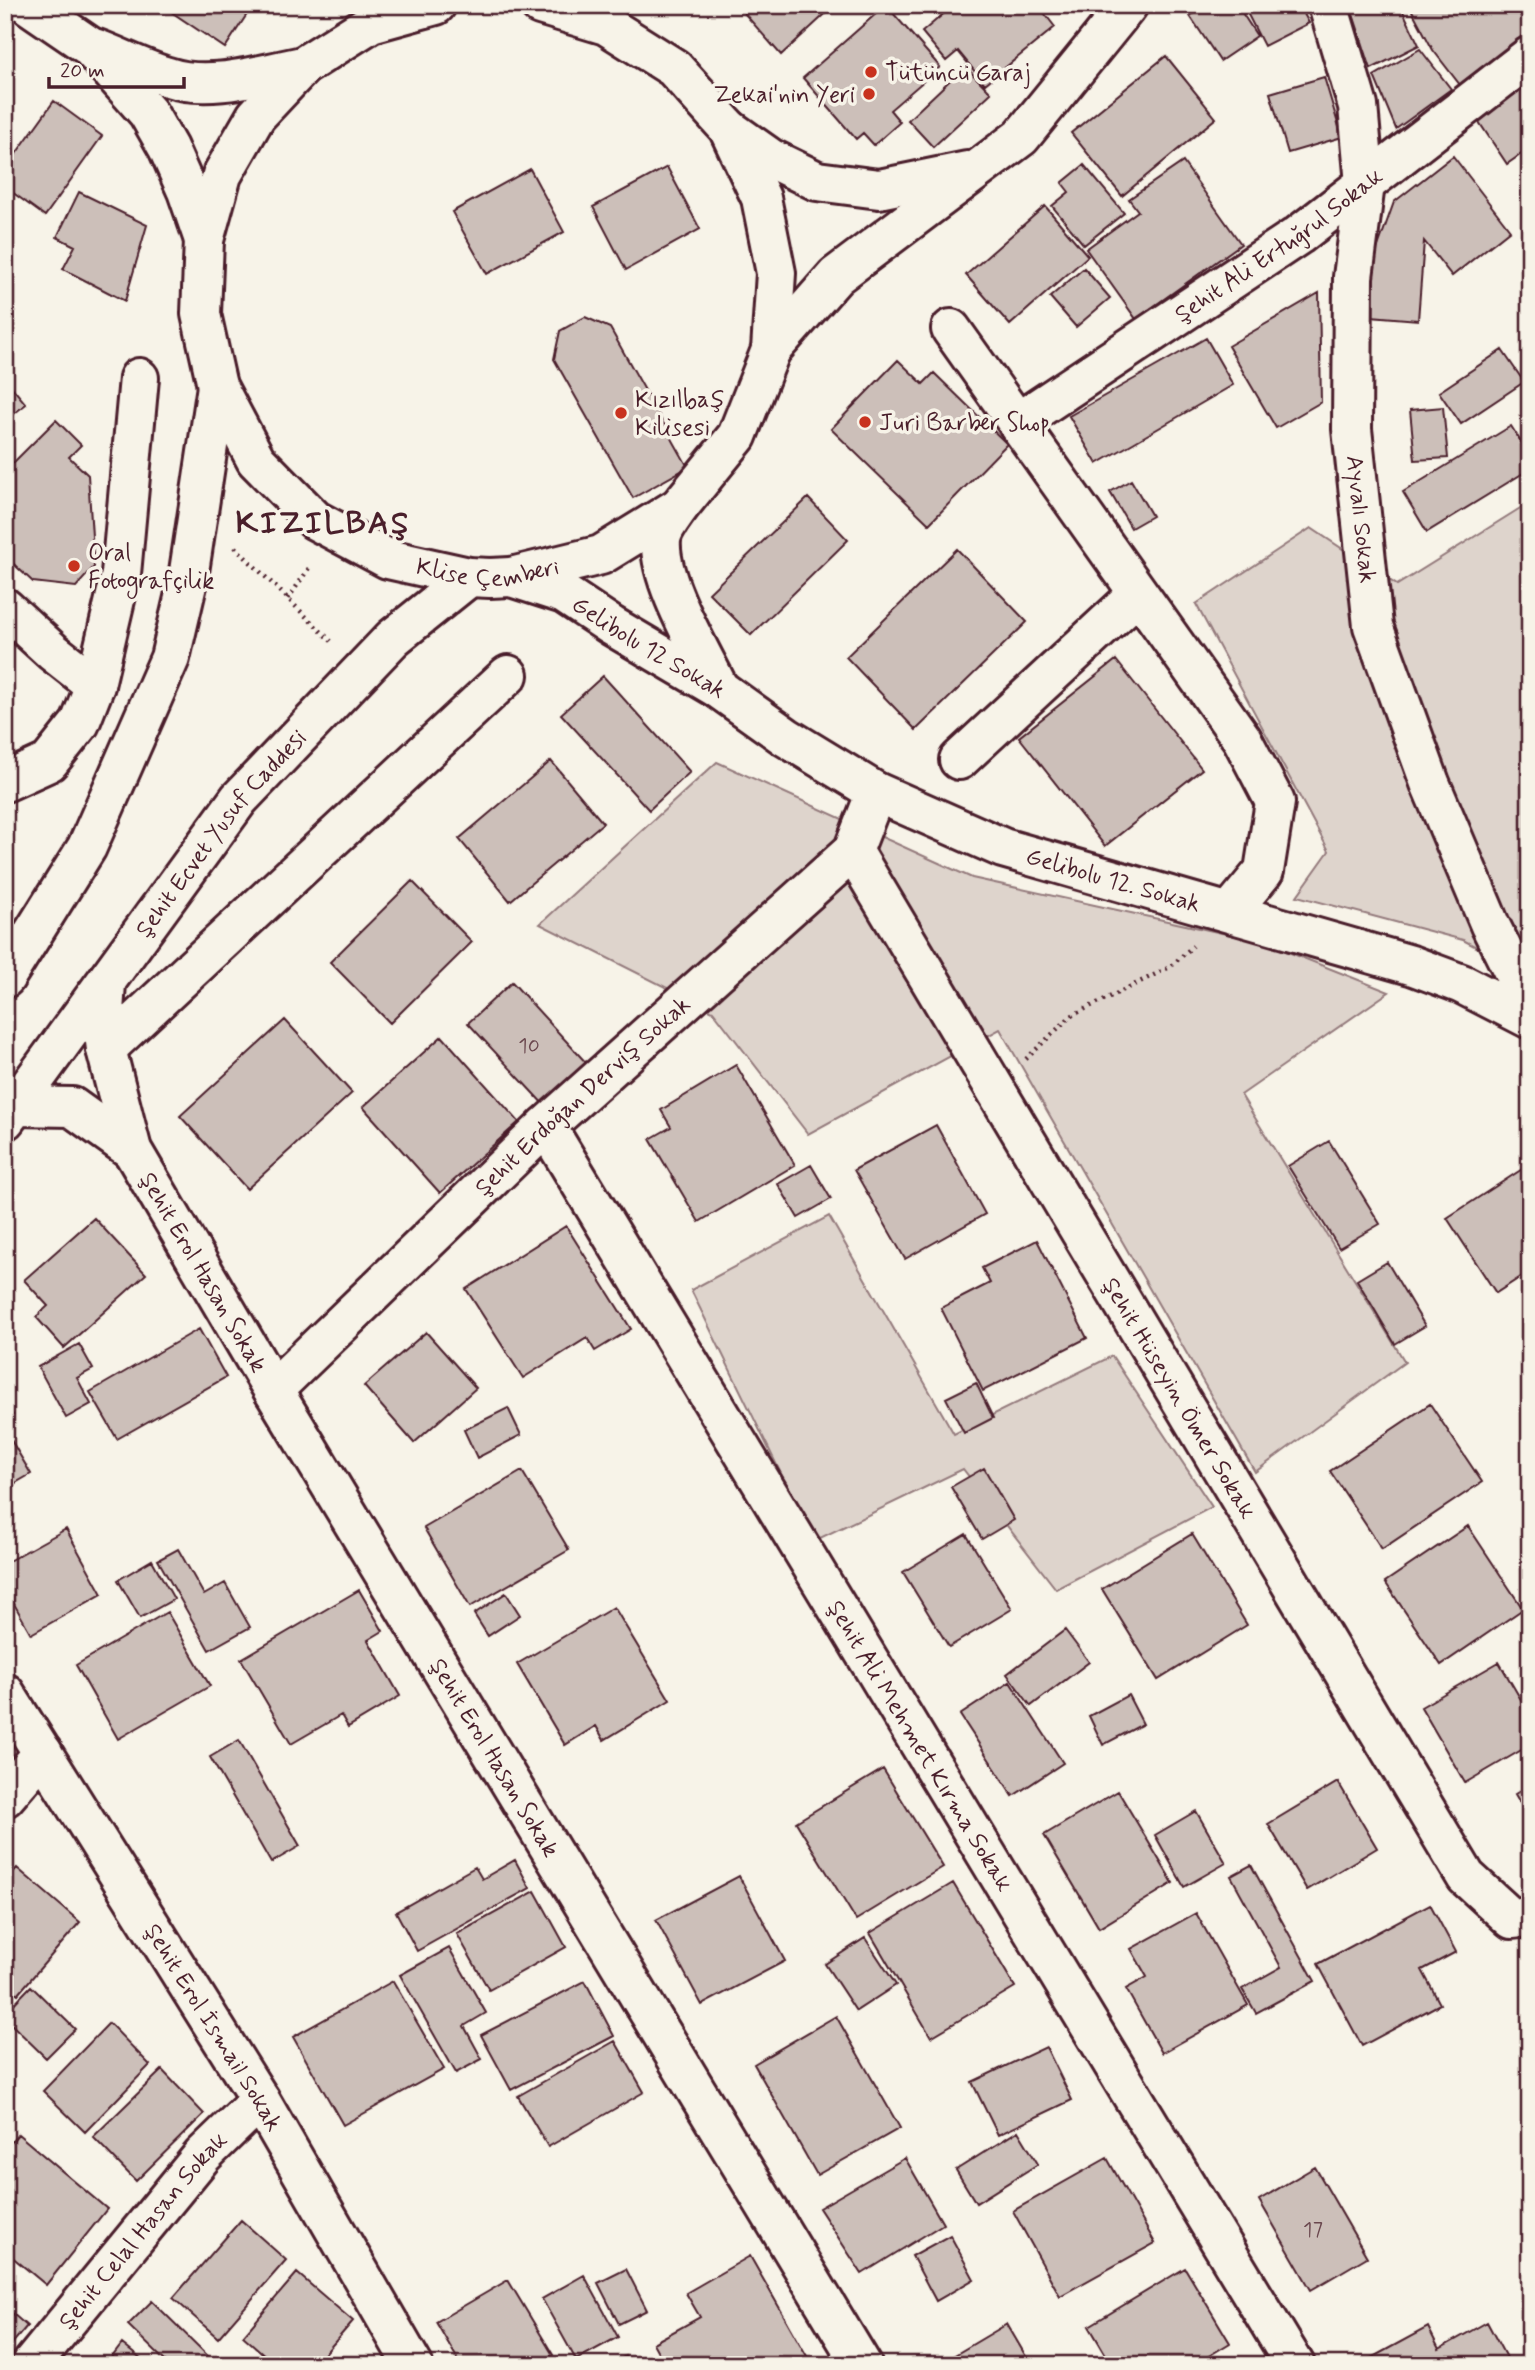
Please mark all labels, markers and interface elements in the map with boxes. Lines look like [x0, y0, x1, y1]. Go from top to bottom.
scale bar [49, 46, 184, 90]
text: 20 m [60, 57, 105, 85]
place label: Tütüncü Garaj [885, 58, 1030, 89]
marker: Tütüncü Garaj [863, 64, 879, 80]
place label: Zekai'nin Yeri [713, 80, 855, 111]
marker: Zekai'nin Yeri [861, 86, 877, 102]
street label: Şehit Ali Ertuğrul Sokak [1169, 162, 1390, 330]
place label: Kızılbaş Kilisesi [635, 385, 725, 444]
marker: Kızılbaş Kilisesi [613, 405, 629, 421]
place label: Juri Barber Shop [879, 408, 1050, 439]
marker: Juri Barber Shop [857, 414, 873, 430]
street label: Ayvalı Sokak [1338, 454, 1382, 585]
district label: KIZILBAŞ [235, 503, 411, 545]
place label: Oral Fotografçilik [88, 538, 214, 599]
street label: Klise Çemberi [413, 552, 562, 596]
marker: Oral Fotografçilik [66, 558, 82, 574]
street label: Gelibolu 12 Sokak [565, 589, 732, 706]
street label: Şehit Ecvet Yusuf Caddesi [129, 724, 314, 944]
street label: Gelibolu 12. Sokak [1022, 841, 1204, 921]
street label: Şehit Erdoğan Derviş Sokak [469, 990, 698, 1204]
house number: 10 [518, 1032, 540, 1060]
street label: Şehit Erol Hasan Sokak [131, 1167, 273, 1378]
street label: Şehit Hüseyin Ömer Sokak [1094, 1272, 1263, 1525]
street label: Şehit Ali Mehmet Kırma Sokak [819, 1595, 1019, 1898]
street label: Şehit Erol Hasan Sokak [422, 1653, 566, 1863]
street label: Şehit Erol İsmail Sokak [136, 1918, 289, 2137]
street label: Şehit Celal Hasan Sokak [52, 2126, 235, 2337]
house number: 17 [1303, 2216, 1323, 2244]

